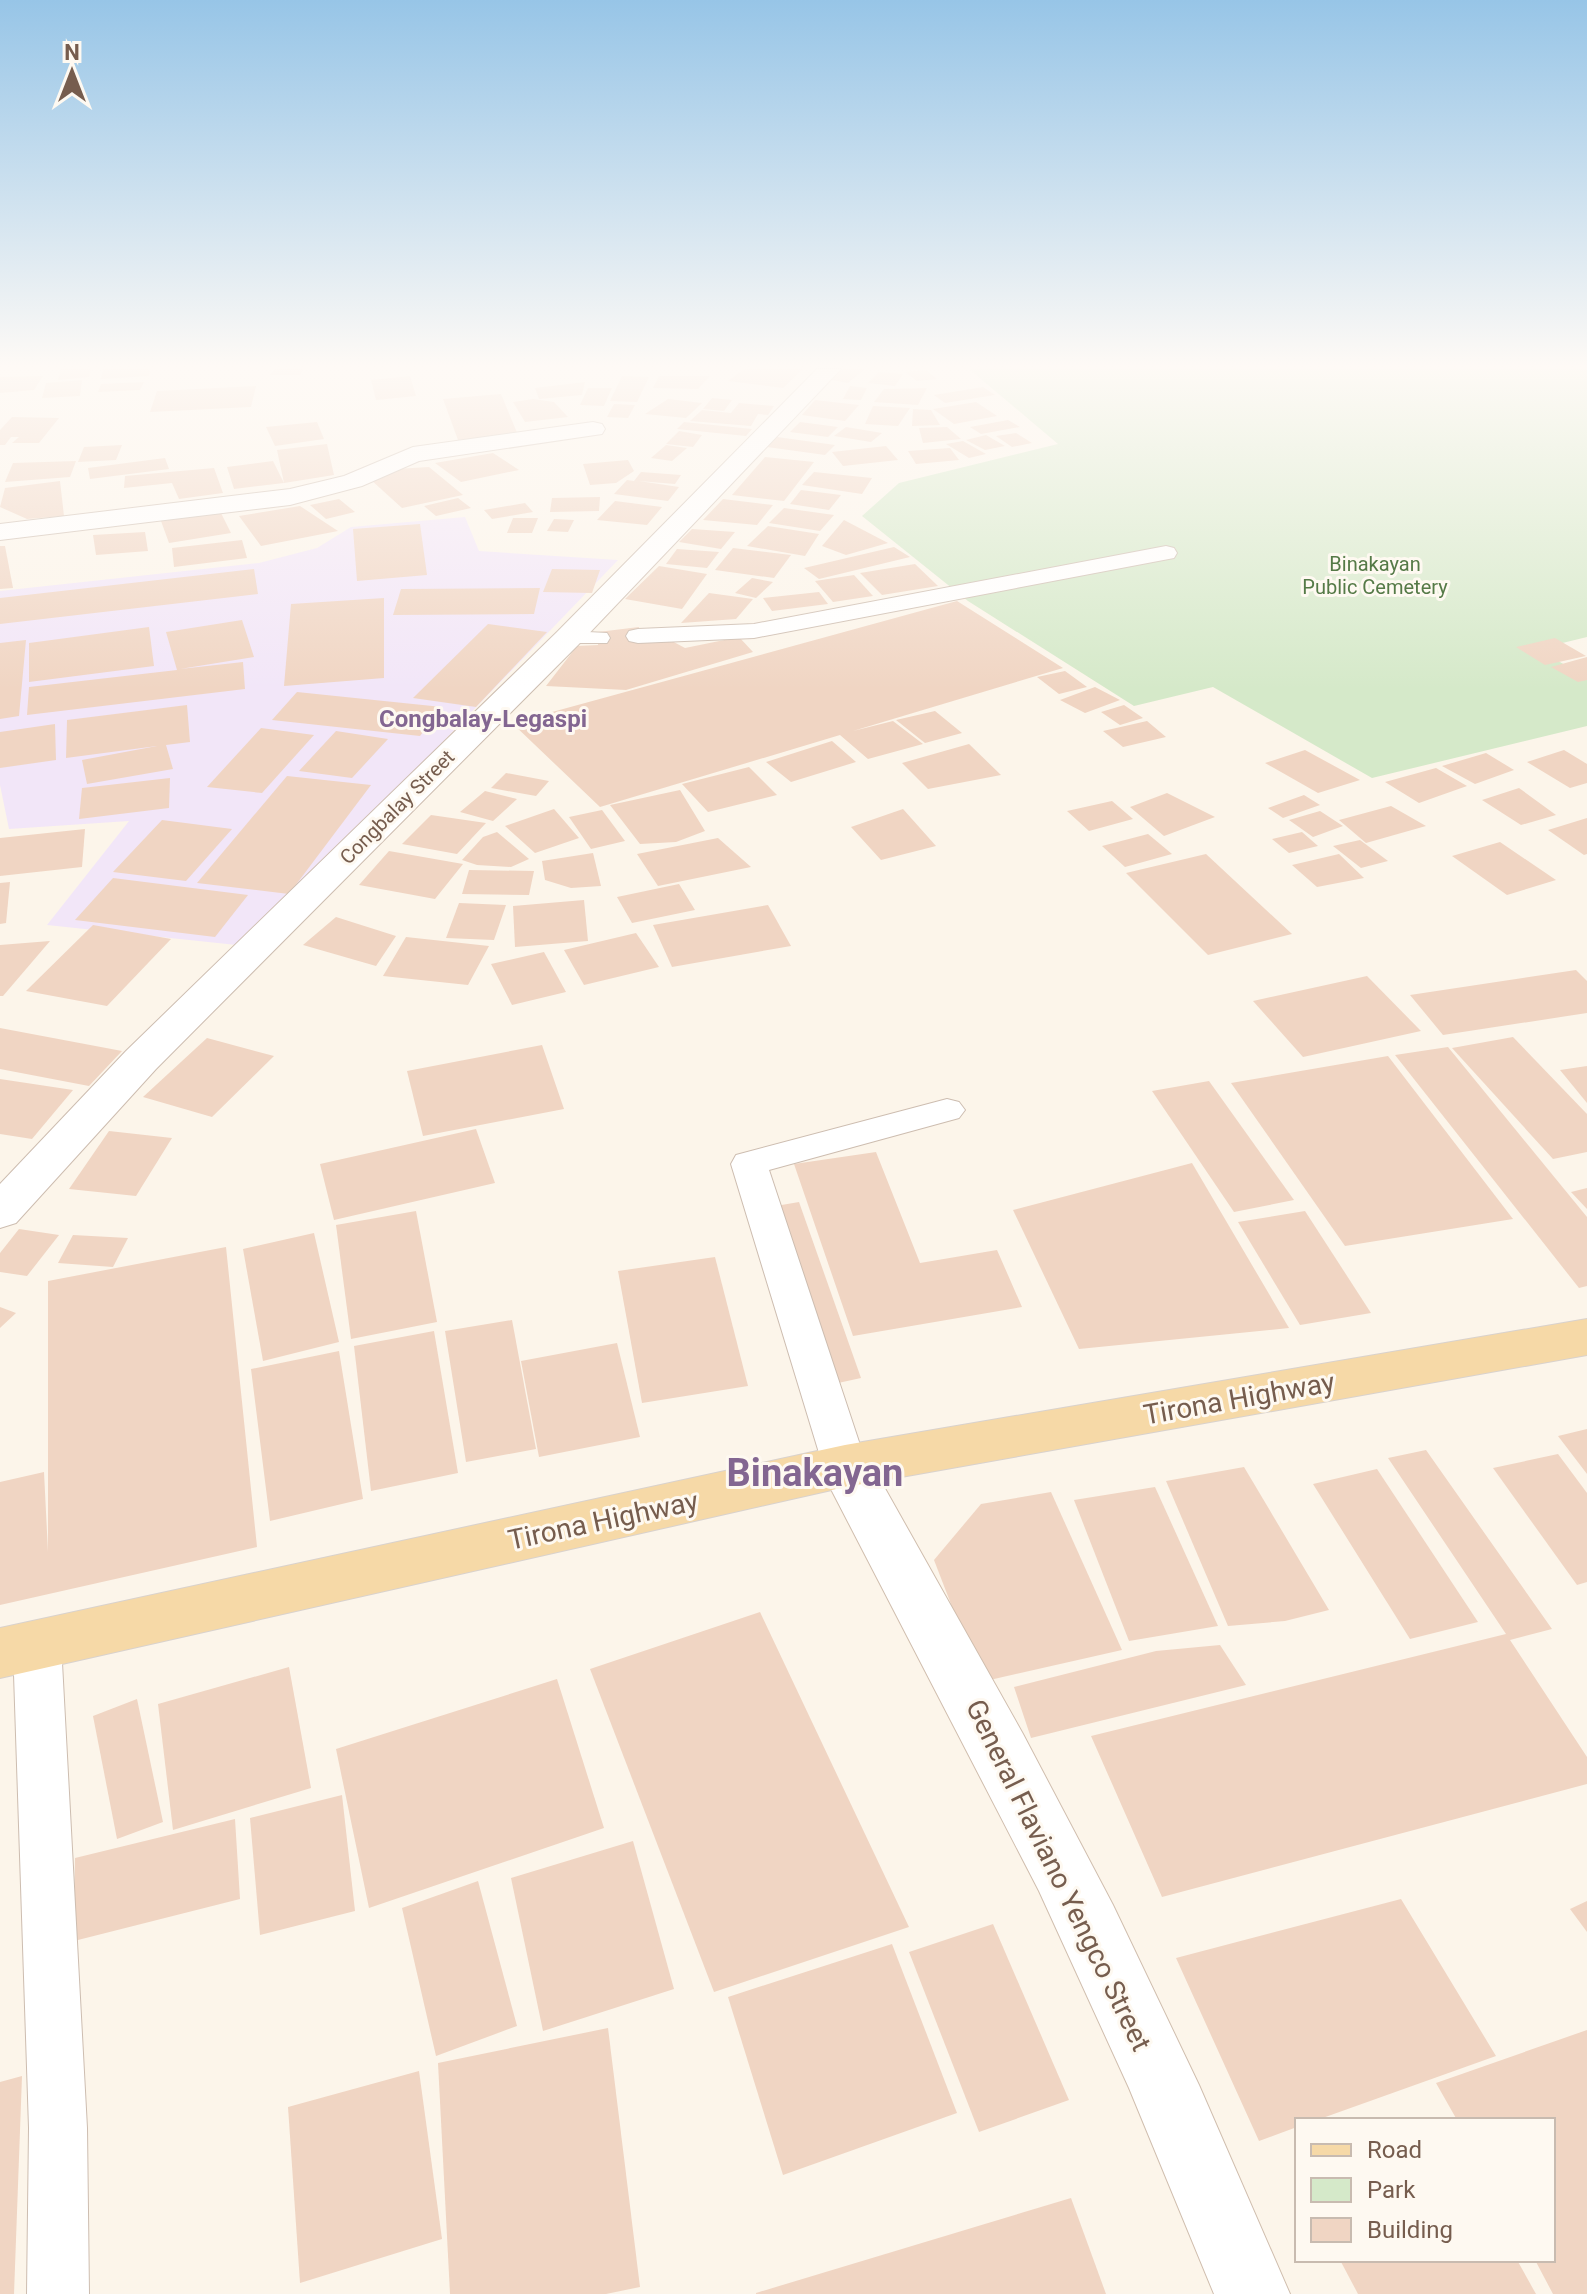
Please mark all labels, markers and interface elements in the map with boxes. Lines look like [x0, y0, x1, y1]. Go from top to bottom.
north arrow [32, 32, 112, 112]
text: N [64, 40, 80, 65]
park label: Binakayan Public Cemetery [1302, 552, 1448, 599]
district label: Congbalay-Legaspi [379, 705, 587, 733]
street label: Congbalay Street [335, 745, 459, 869]
street label: Tirona Highway [1141, 1365, 1337, 1432]
district label: Binakayan [727, 1451, 903, 1495]
street label: Tirona Highway [505, 1484, 701, 1557]
street label: General Flaviano Yengco Street [959, 1694, 1158, 2056]
legend [1295, 2118, 1555, 2262]
text: Road [1367, 2136, 1422, 2164]
text: Park [1367, 2176, 1416, 2204]
text: Building [1367, 2216, 1453, 2244]

